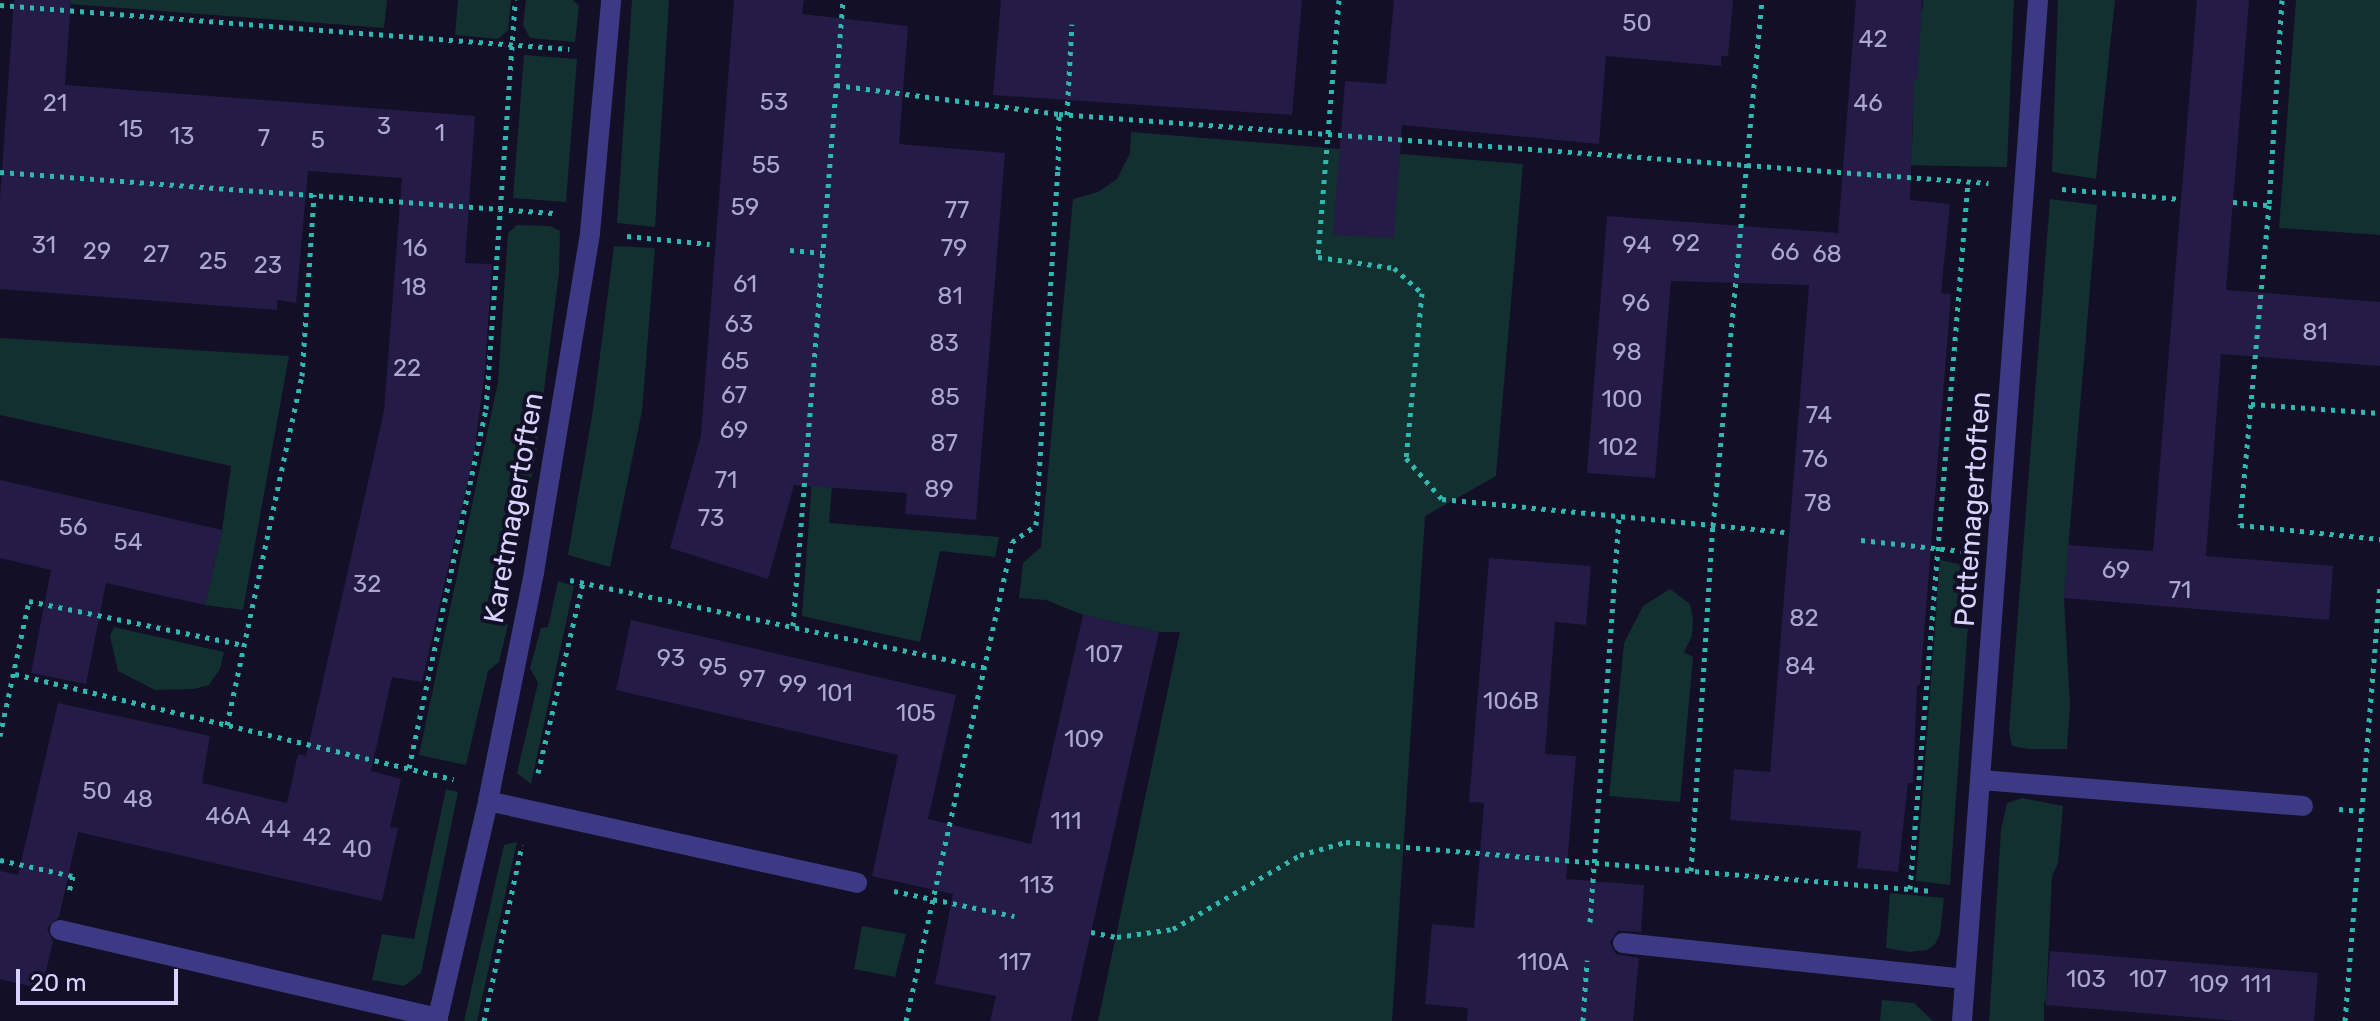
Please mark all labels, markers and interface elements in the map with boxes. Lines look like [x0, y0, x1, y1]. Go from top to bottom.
house number: 50 [1622, 10, 1652, 38]
house number: 42 [1859, 26, 1887, 54]
house number: 53 [760, 89, 788, 117]
house number: 21 [43, 90, 67, 118]
house number: 46 [1853, 90, 1883, 118]
house number: 3 [377, 113, 391, 141]
house number: 15 [119, 116, 143, 144]
house number: 1 [435, 120, 445, 148]
house number: 13 [170, 123, 194, 151]
house number: 7 [258, 125, 270, 153]
house number: 5 [311, 127, 325, 155]
house number: 55 [752, 152, 780, 180]
house number: 59 [731, 194, 759, 222]
house number: 77 [945, 197, 969, 225]
house number: 92 [1672, 230, 1700, 258]
house number: 31 [32, 232, 56, 260]
house number: 94 [1623, 232, 1651, 260]
house number: 16 [403, 235, 427, 263]
house number: 79 [941, 235, 967, 263]
house number: 29 [83, 238, 111, 266]
house number: 66 [1771, 239, 1799, 267]
house number: 27 [143, 241, 169, 269]
house number: 68 [1812, 241, 1842, 269]
house number: 25 [199, 248, 227, 276]
house number: 23 [254, 252, 282, 280]
house number: 61 [733, 271, 757, 299]
house number: 18 [401, 274, 427, 302]
house number: 81 [937, 283, 963, 311]
house number: 96 [1622, 290, 1650, 318]
house number: 63 [725, 311, 753, 339]
house number: 81 [2302, 319, 2328, 347]
house number: 83 [929, 330, 959, 358]
house number: 98 [1612, 339, 1642, 367]
house number: 65 [721, 348, 749, 376]
house number: 22 [393, 355, 421, 383]
house number: 67 [721, 382, 747, 410]
house number: 85 [930, 384, 960, 412]
house number: 100 [1602, 386, 1642, 414]
street label: Karetmagertoften [477, 390, 551, 626]
street label: Pottemagertoften [1948, 390, 1998, 628]
house number: 74 [1806, 402, 1832, 430]
house number: 69 [720, 417, 748, 445]
house number: 87 [930, 430, 958, 458]
house number: 102 [1598, 434, 1638, 462]
house number: 76 [1802, 446, 1828, 474]
house number: 71 [715, 467, 737, 495]
house number: 89 [924, 476, 954, 504]
house number: 78 [1804, 490, 1832, 518]
house number: 73 [698, 505, 724, 533]
house number: 56 [59, 514, 87, 542]
house number: 54 [113, 529, 143, 557]
house number: 69 [2102, 557, 2130, 585]
house number: 32 [353, 571, 381, 599]
house number: 71 [2169, 577, 2191, 605]
house number: 82 [1789, 605, 1819, 633]
house number: 107 [1085, 641, 1123, 669]
house number: 93 [657, 645, 685, 673]
house number: 84 [1785, 653, 1815, 681]
house number: 95 [699, 654, 727, 682]
house number: 97 [739, 666, 765, 694]
house number: 99 [779, 671, 807, 699]
house number: 101 [817, 680, 853, 708]
house number: 106B [1483, 688, 1539, 716]
house number: 105 [896, 700, 936, 728]
house number: 109 [1064, 726, 1104, 754]
house number: 50 [82, 778, 112, 806]
house number: 48 [123, 786, 153, 814]
house number: 46A [205, 803, 251, 831]
house number: 111 [1051, 808, 1081, 836]
house number: 44 [261, 816, 291, 844]
house number: 42 [303, 824, 331, 852]
house number: 40 [342, 836, 372, 864]
house number: 113 [1020, 872, 1054, 900]
house number: 117 [999, 949, 1031, 977]
house number: 110A [1517, 949, 1569, 977]
scale bar [20, 953, 182, 1003]
house number: 103 [2066, 966, 2106, 994]
house number: 107 [2129, 966, 2167, 994]
text: 20 m [30, 969, 87, 997]
house number: 109 [2189, 971, 2229, 999]
house number: 111 [2241, 971, 2271, 999]

